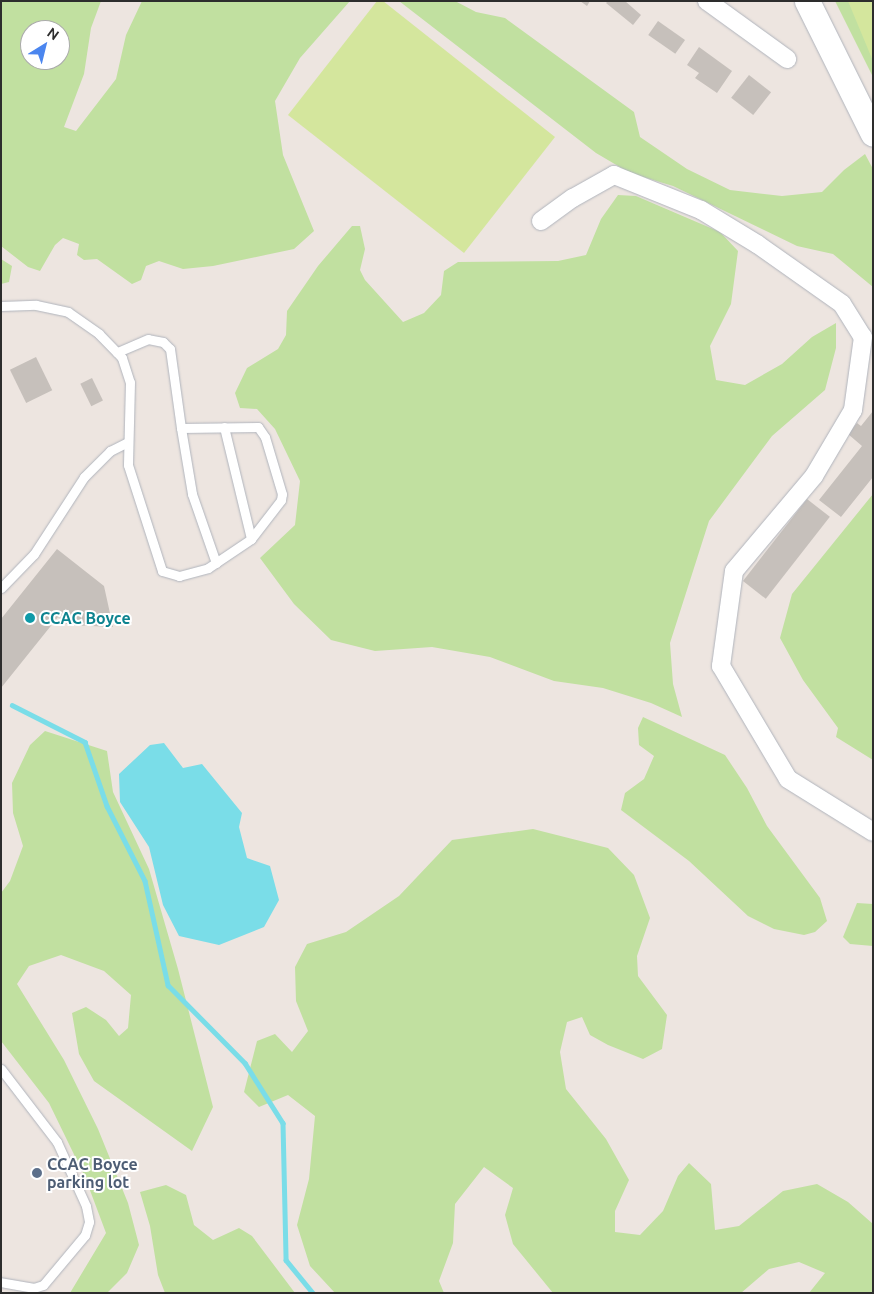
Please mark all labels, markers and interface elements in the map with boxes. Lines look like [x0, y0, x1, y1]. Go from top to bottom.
north arrow [20, 20, 70, 70]
text: N [44, 24, 62, 43]
place label: CCAC Boyce [40, 608, 131, 628]
marker: CCAC Boyce [24, 612, 36, 624]
place label: CCAC Boyce parking lot [47, 1154, 138, 1192]
marker: CCAC Boyce parking lot [31, 1167, 43, 1179]

